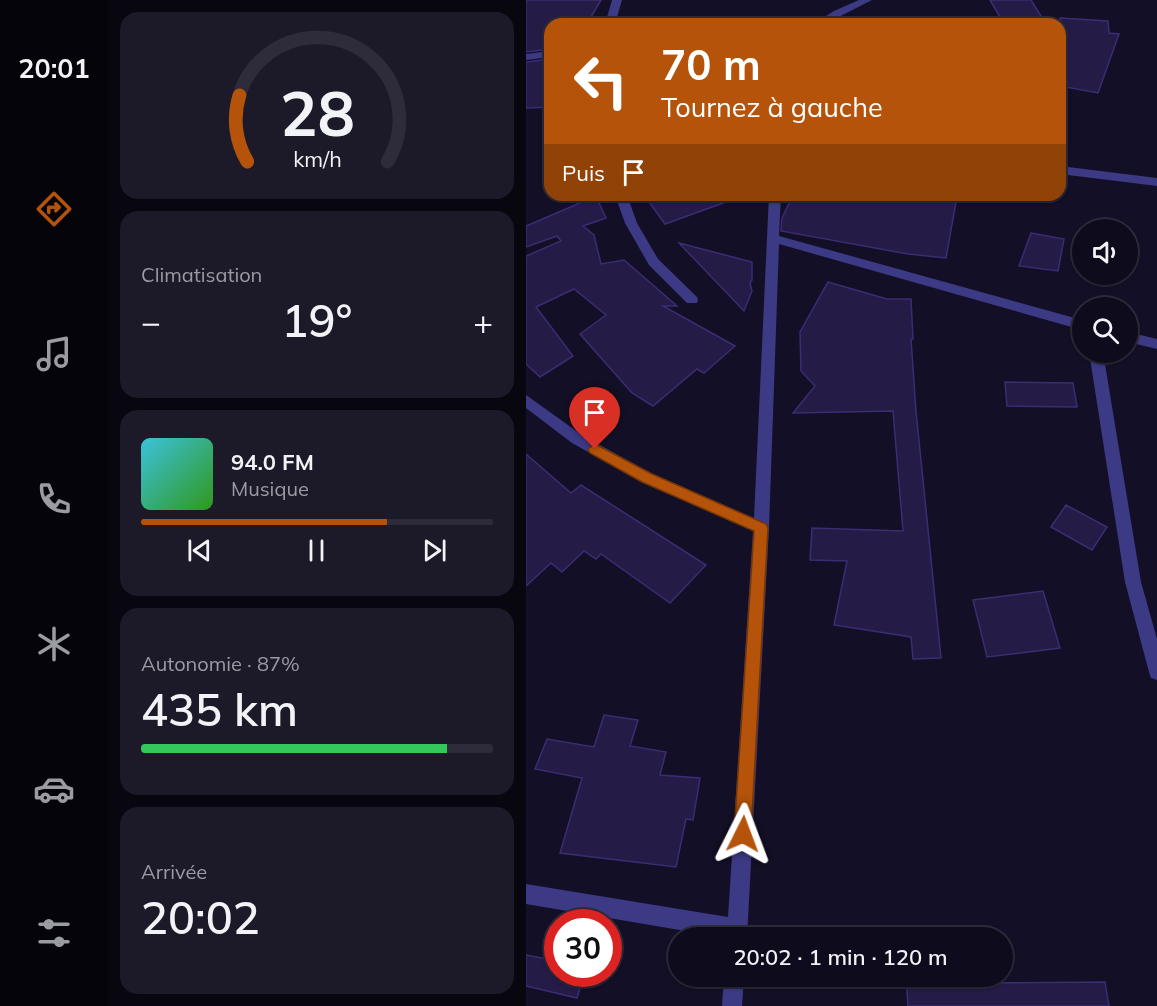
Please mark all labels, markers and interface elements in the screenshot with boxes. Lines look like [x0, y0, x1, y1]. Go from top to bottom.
text: 70 m [661, 38, 761, 91]
icon: left [562, 42, 640, 120]
text: 20:01 [18, 51, 90, 85]
text: 28 [280, 74, 354, 153]
text: Tournez à gauche [661, 90, 883, 124]
text: km/h [293, 146, 341, 173]
icon: arrive [617, 156, 650, 189]
text: Puis [562, 159, 605, 187]
icon: directions [33, 188, 75, 230]
map controls [1072, 219, 1138, 363]
button: sound [1072, 219, 1138, 285]
text: Climatisation [141, 262, 262, 287]
text: 19° [282, 292, 352, 348]
button: search [1072, 297, 1138, 363]
text: − [141, 301, 161, 342]
text: + [473, 301, 493, 342]
icon: music [33, 333, 75, 375]
pin [569, 387, 620, 449]
icon: arrive [578, 396, 611, 429]
text: 94.0 FM [231, 448, 314, 476]
text: Musique [231, 476, 309, 501]
icon: phone [33, 478, 75, 520]
icon: previous [183, 534, 216, 567]
icon: pause [300, 534, 333, 567]
icon: next [418, 534, 451, 567]
icon: climate [33, 623, 75, 665]
text: Autonomie · 87% [141, 651, 300, 676]
text: 435 km [141, 681, 298, 737]
icon: car [33, 768, 75, 810]
position arrow [711, 802, 775, 866]
text: Arrivée [141, 859, 207, 884]
text: 20:02 [141, 889, 260, 945]
speed limit sign: 30 [544, 909, 622, 987]
icon: filters [33, 912, 75, 954]
text: 20:02 · 1 min · 120 m [733, 943, 948, 971]

